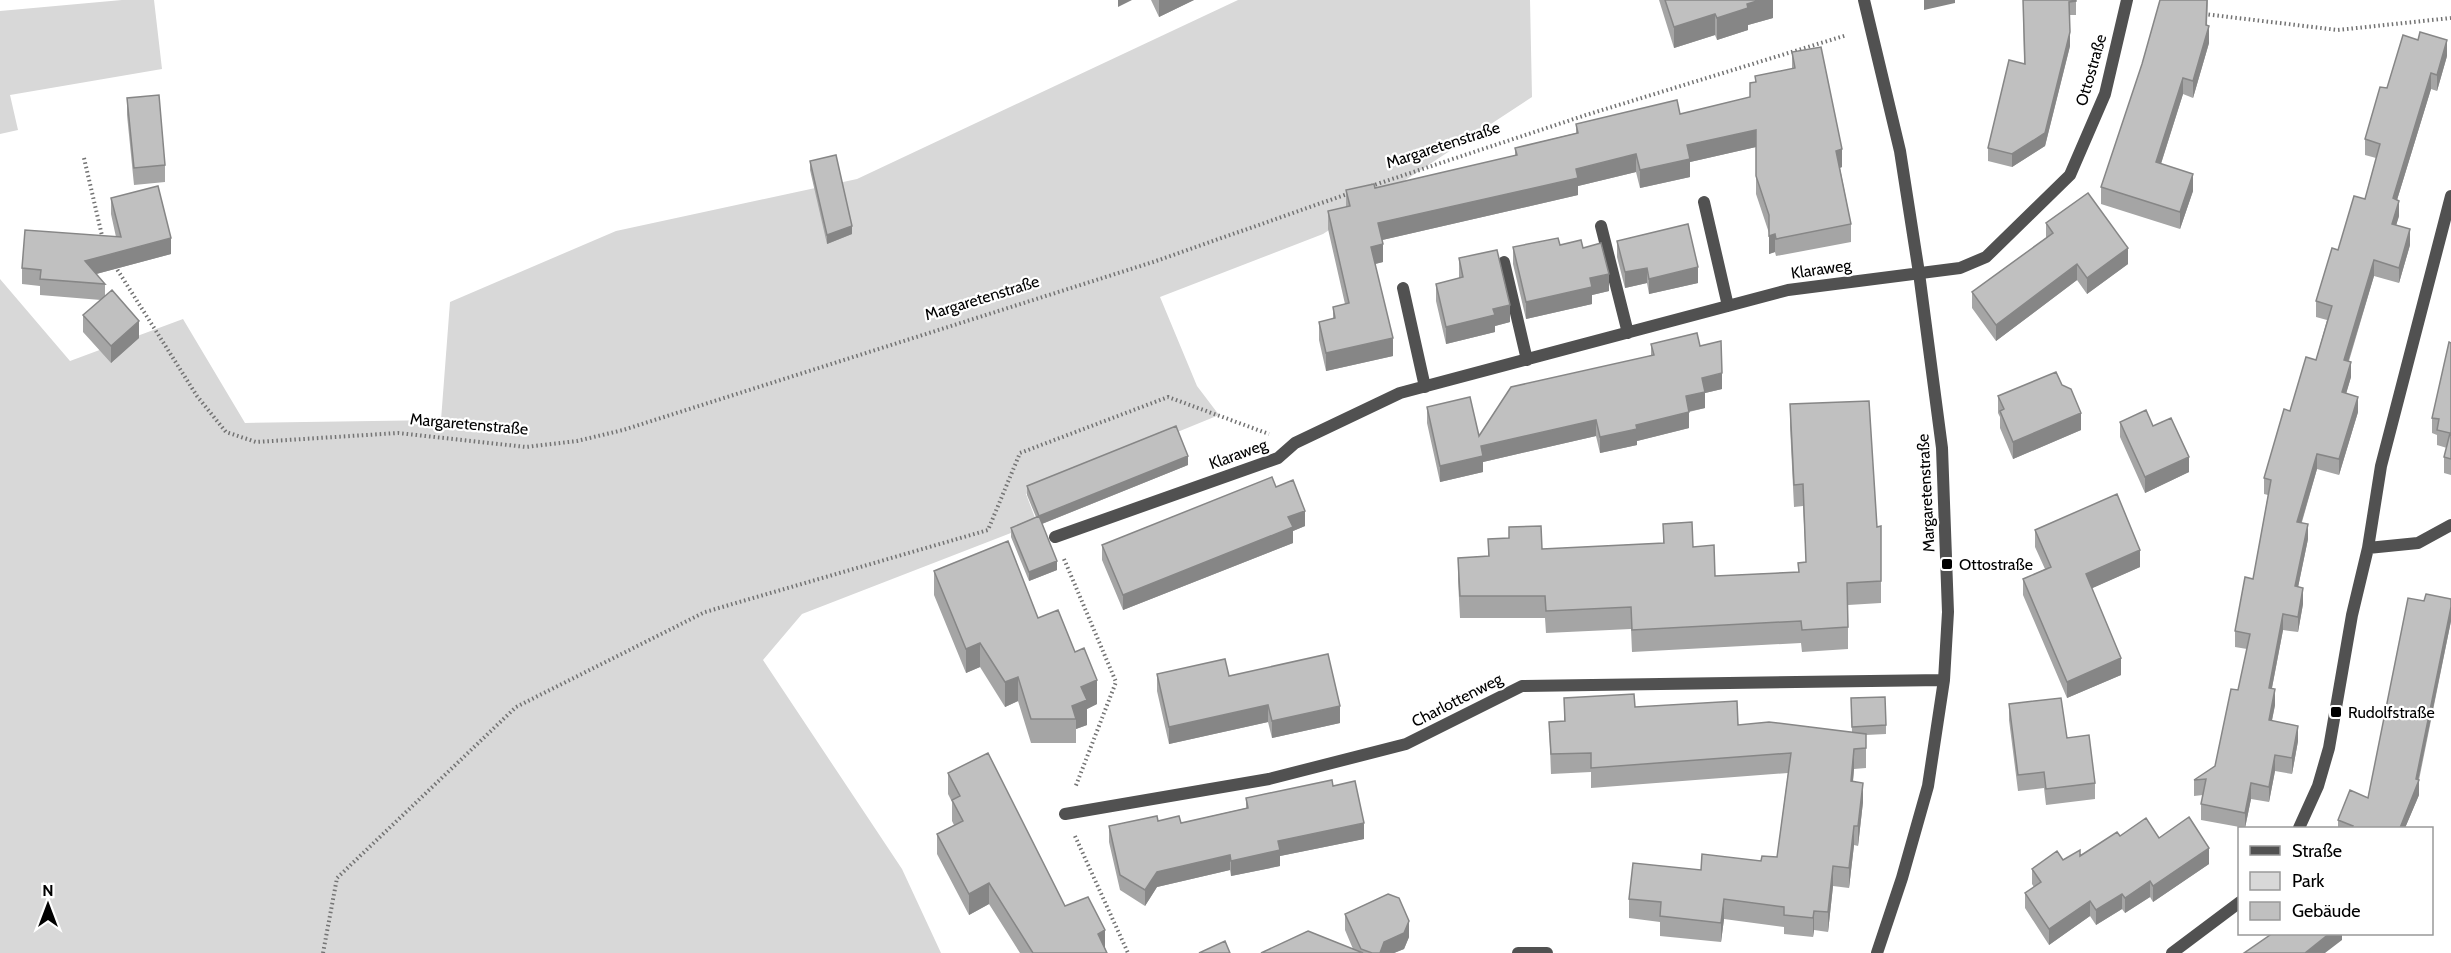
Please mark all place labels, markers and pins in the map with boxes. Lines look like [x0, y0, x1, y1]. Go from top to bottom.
place label: Ottostraße [1959, 555, 2033, 574]
marker: Ottostraße [1940, 557, 1954, 571]
place label: Rudolfstraße [2348, 703, 2435, 722]
marker: Rudolfstraße [2329, 705, 2343, 719]

